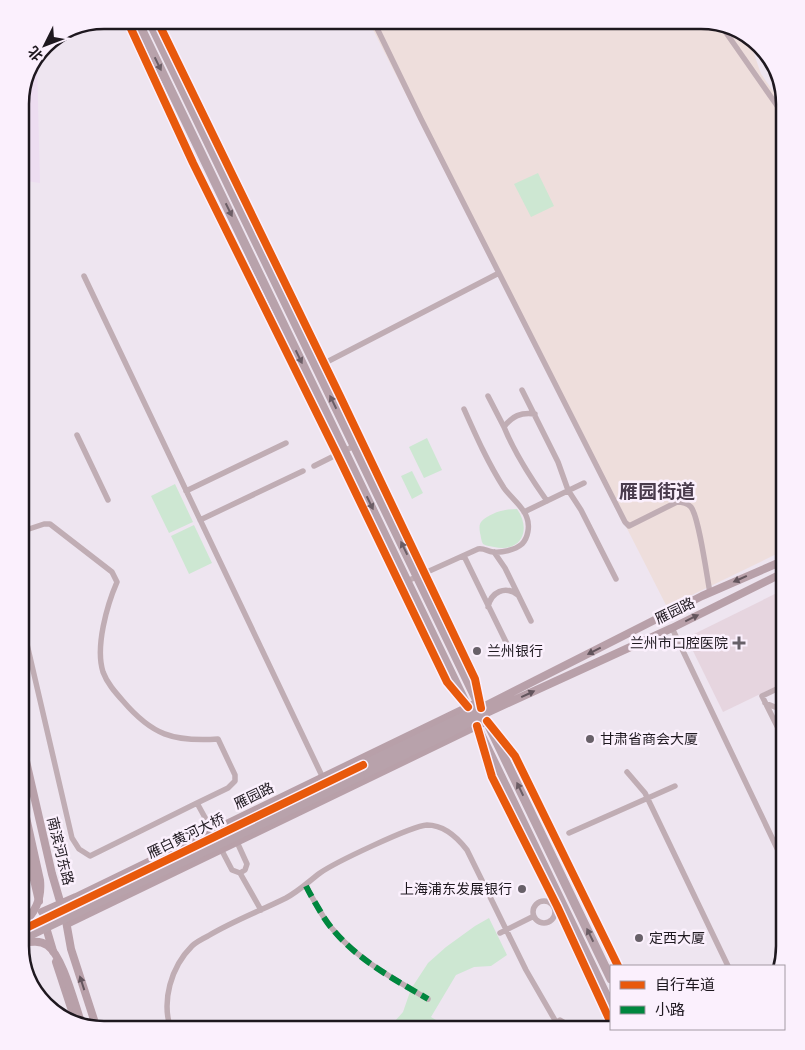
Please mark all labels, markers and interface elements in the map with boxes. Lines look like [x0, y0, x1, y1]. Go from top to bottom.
north arrow [20, 20, 70, 70]
text: 北 [25, 42, 47, 64]
one-way arrow [154, 57, 162, 71]
one-way arrow [225, 203, 233, 217]
one-way arrow [295, 350, 303, 364]
one-way arrow [329, 395, 337, 409]
district label: 雁园街道 [619, 480, 695, 503]
one-way arrow [366, 496, 374, 510]
one-way arrow [400, 541, 408, 555]
one-way arrow [733, 576, 747, 584]
street label: 雁园路 [652, 594, 698, 628]
one-way arrow [684, 614, 699, 622]
place label: 兰州市口腔医院 [630, 635, 728, 652]
marker: 兰州市口腔医院 [732, 636, 746, 650]
place label: 兰州银行 [487, 643, 543, 660]
marker: 兰州银行 [471, 645, 483, 657]
one-way arrow [587, 647, 602, 655]
one-way arrow [521, 690, 535, 698]
place label: 甘肃省商会大厦 [600, 731, 698, 748]
marker: 甘肃省商会大厦 [584, 733, 596, 745]
street label: 雁园路 [231, 779, 277, 813]
one-way arrow [516, 781, 524, 796]
street label: 雁白黄河大桥 [145, 810, 227, 862]
street label: 南滨河东路 [43, 815, 77, 887]
place label: 上海浦东发展银行 [400, 881, 512, 898]
marker: 上海浦东发展银行 [516, 883, 528, 895]
one-way arrow [586, 928, 594, 942]
place label: 定西大厦 [649, 930, 705, 947]
marker: 定西大厦 [633, 932, 645, 944]
legend [610, 965, 785, 1030]
one-way arrow [78, 975, 86, 990]
text: 自行车道 [655, 976, 715, 994]
text: 小路 [655, 1001, 685, 1019]

